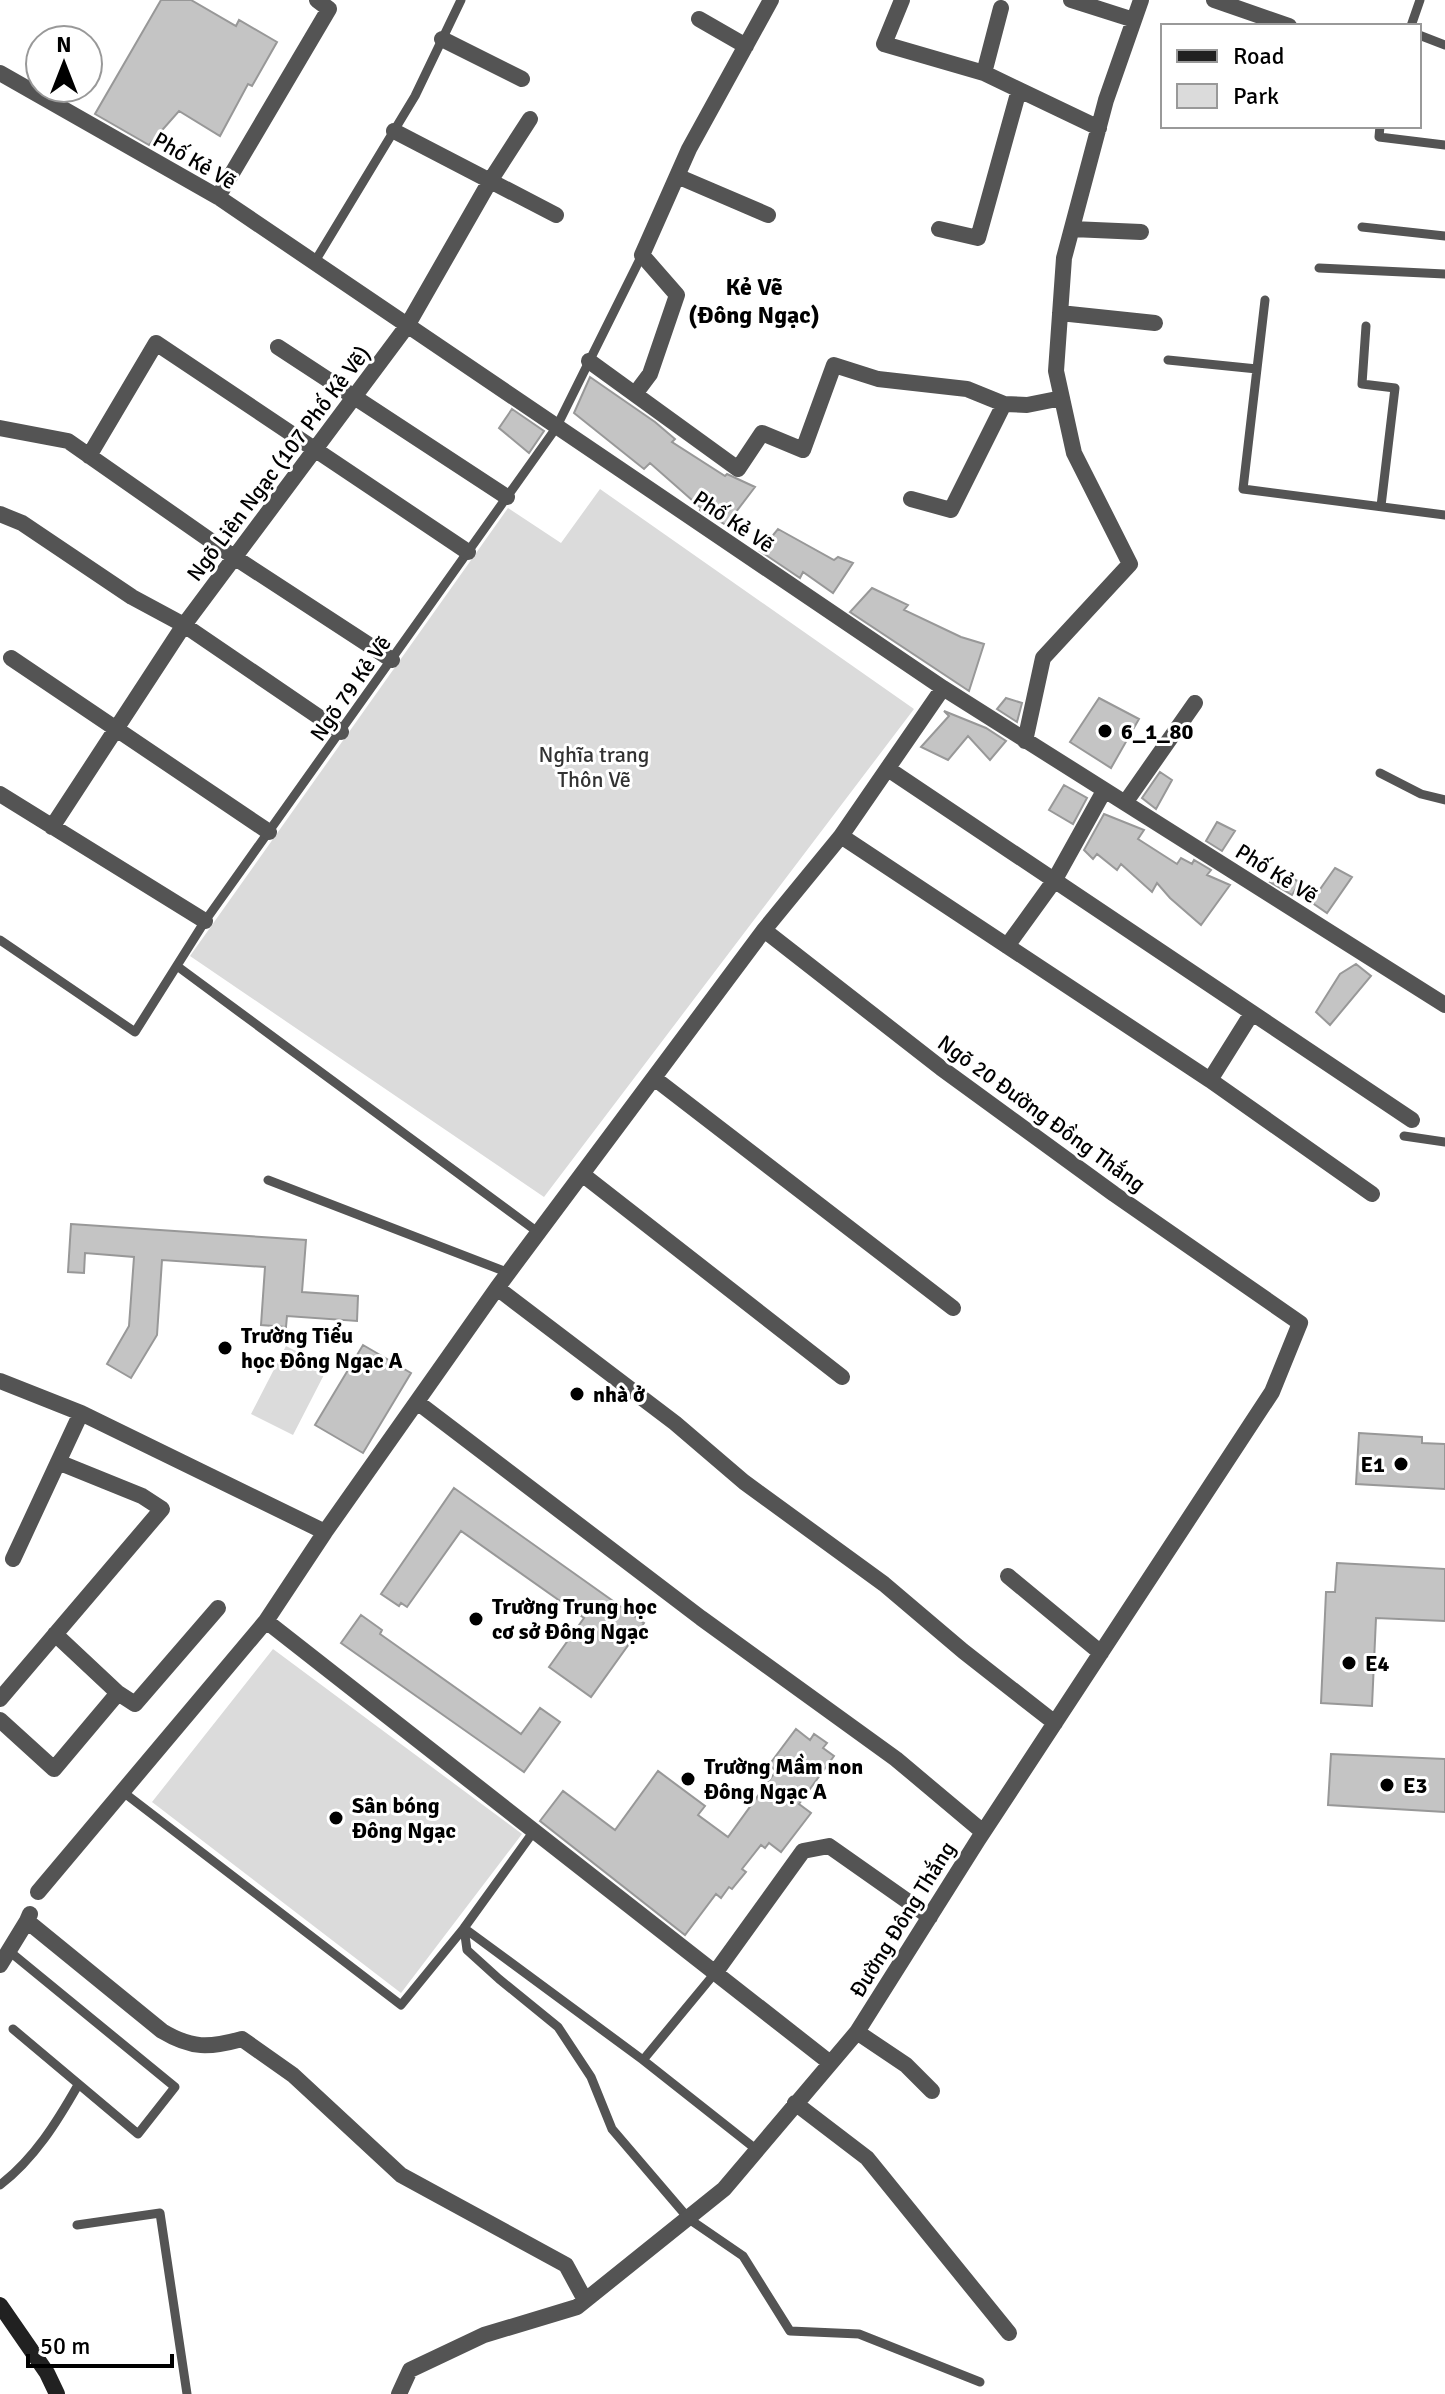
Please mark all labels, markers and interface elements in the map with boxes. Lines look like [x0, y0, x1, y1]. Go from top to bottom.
north arrow [24, 24, 104, 104]
legend [1161, 24, 1421, 128]
text: N [56, 31, 72, 58]
text: Road [1233, 41, 1284, 71]
text: Park [1233, 81, 1279, 111]
street label: Phố Kẻ Vẽ [148, 126, 241, 195]
district label: Kẻ Vẽ (Đông Ngạc) [688, 272, 820, 330]
street label: Ngõ Liên Ngạc (107 Phố Kẻ Vẽ) [181, 340, 376, 586]
street label: Phố Kẻ Vẽ [688, 485, 779, 558]
street label: Ngõ 79 Kẻ Vẽ [304, 630, 397, 746]
place label: 6_1_80 [1121, 718, 1193, 745]
marker: 6_1_80 [1096, 722, 1114, 740]
park label: Nghĩa trang Thôn Vẽ [539, 741, 649, 793]
street label: Phố Kẻ Vẽ [1231, 838, 1323, 909]
street label: Ngõ 20 Đường Đồng Thắng [933, 1029, 1151, 1198]
place label: Trường Tiểu học Đông Ngạc A [241, 1322, 402, 1374]
marker: Trường Tiểu học Đông Ngạc A [216, 1339, 234, 1357]
place label: nhà ở [593, 1381, 645, 1408]
marker: nhà ở [568, 1385, 586, 1403]
place label: E1 [1361, 1451, 1385, 1478]
marker: E1 [1392, 1455, 1410, 1473]
place label: Trường Trung học cơ sở Đông Ngạc [492, 1593, 657, 1645]
marker: Trường Trung học cơ sở Đông Ngạc [467, 1610, 485, 1628]
place label: E4 [1365, 1650, 1390, 1677]
marker: E4 [1340, 1654, 1358, 1672]
place label: Trường Mầm non Đông Ngạc A [704, 1753, 863, 1805]
marker: Trường Mầm non Đông Ngạc A [679, 1770, 697, 1788]
place label: E3 [1403, 1772, 1428, 1799]
marker: E3 [1378, 1776, 1396, 1794]
place label: Sân bóng Đông Ngạc [352, 1792, 456, 1844]
marker: Sân bóng Đông Ngạc [327, 1809, 345, 1827]
street label: Đường Đông Thắng [844, 1836, 961, 2002]
scale bar [28, 2318, 172, 2368]
text: 50 m [40, 2331, 90, 2361]

